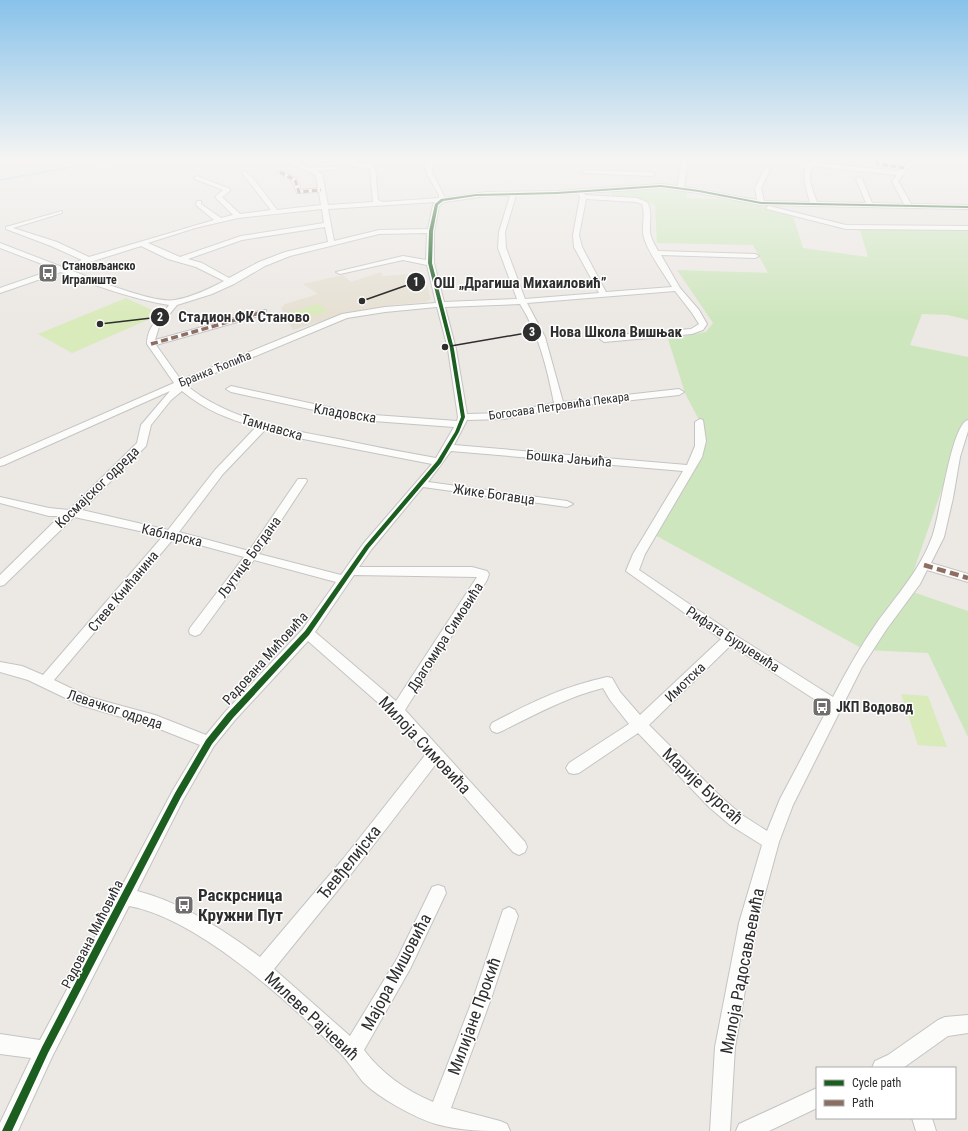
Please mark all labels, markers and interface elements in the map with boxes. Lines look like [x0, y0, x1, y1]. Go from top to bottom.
place label: Становљанско Игралиште [62, 259, 136, 287]
bus stop icon: Становљанско Игралиште [37, 262, 59, 284]
callout: ОШ „Драгиша Михаиловић” [406, 269, 614, 296]
text: ОШ „Драгиша Михаиловић” [434, 274, 607, 292]
text: 1 [413, 275, 419, 289]
callout: Стадион ФК Станово [150, 303, 317, 330]
text: Стадион ФК Станово [178, 308, 310, 326]
text: 2 [157, 310, 163, 324]
callout: Нова Школа Вишњак [522, 319, 690, 346]
text: Нова Школа Вишњак [550, 323, 683, 341]
text: 3 [529, 325, 535, 339]
street label: Бранка Ћопића [177, 348, 253, 390]
street label: Богосава Петровића Пекара [488, 389, 630, 423]
street label: Кладовска [313, 400, 377, 426]
street label: Тамнавска [239, 411, 305, 443]
street label: Космајског одреда [52, 443, 142, 531]
street label: Бошка Јањића [526, 446, 612, 470]
street label: Жике Богавца [452, 480, 536, 508]
street label: Љутице Богдана [214, 513, 284, 601]
street label: Кабларска [140, 520, 204, 550]
street label: Стеве Книћанина [85, 547, 161, 635]
street label: Драгомира Симовића [404, 579, 486, 695]
street label: Рифата Бурџевића [683, 603, 783, 675]
street label: Радована Мићовића [219, 608, 311, 708]
street label: Имотска [661, 659, 709, 705]
street label: Левачког одреда [65, 686, 165, 732]
street label: Милоја Симовића [375, 692, 475, 798]
bus stop icon: ЈКП Водовод [811, 696, 833, 718]
place label: ЈКП Водовод [836, 699, 913, 715]
street label: Марије Бурсаћ [659, 744, 747, 828]
street label: Ђевђелијска [313, 821, 385, 903]
street label: Радована Мићовића [58, 877, 126, 991]
place label: Раскрсница Кружни Пут [198, 885, 283, 925]
street label: Милоја Радосављевића [716, 886, 768, 1056]
bus stop icon: Раскрсница Кружни Пут [173, 894, 195, 916]
street label: Мајора Мишовића [357, 910, 435, 1034]
street label: Милијане Прокић [443, 954, 505, 1078]
street label: Милеве Рајчевић [261, 967, 363, 1065]
legend [816, 1067, 956, 1119]
text: Cycle path [852, 1076, 902, 1090]
text: Path [852, 1096, 874, 1110]

